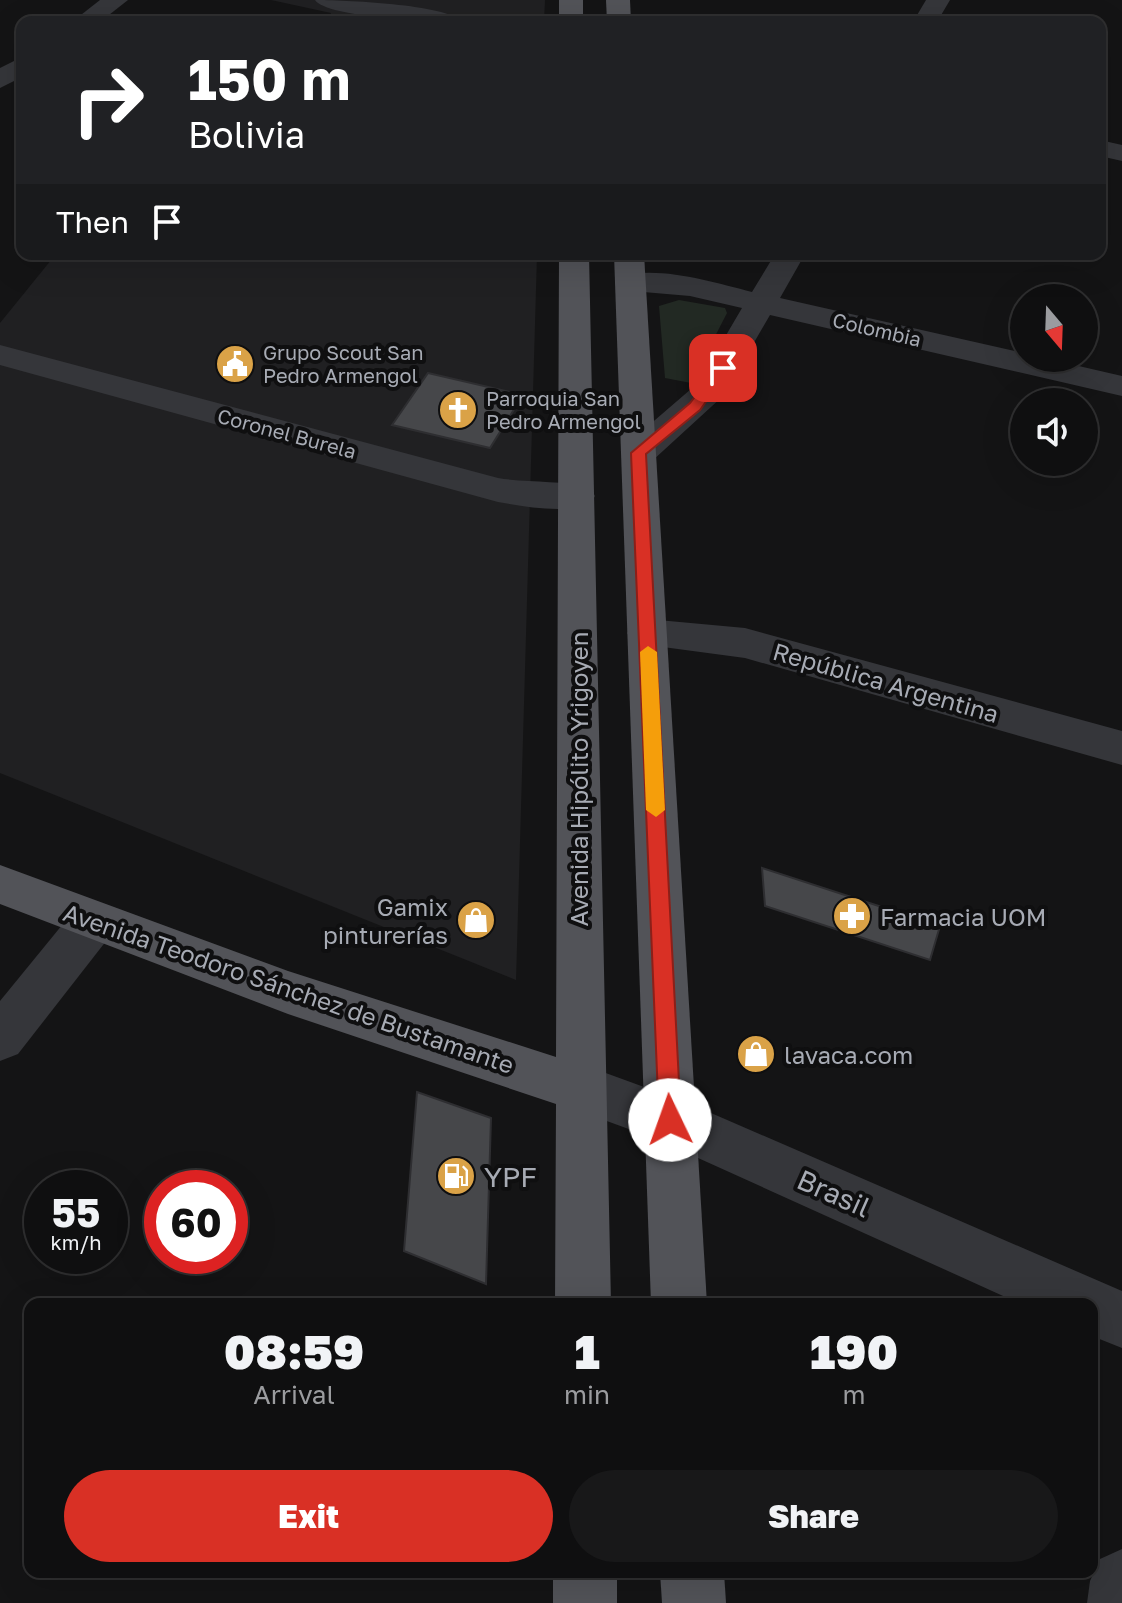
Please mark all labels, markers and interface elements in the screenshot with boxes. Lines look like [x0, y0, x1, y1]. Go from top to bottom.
text: 150 m [188, 45, 350, 112]
icon: right [56, 48, 160, 152]
text: Bolivia [188, 113, 305, 156]
icon: arrive [145, 200, 189, 244]
text: Then [56, 204, 129, 240]
north arrow [1010, 284, 1098, 372]
map controls [1010, 284, 1098, 476]
street label: Colombia [830, 307, 924, 351]
pin [689, 334, 757, 402]
place label: Grupo Scout San Pedro Armengol [263, 340, 424, 387]
public building icon: Grupo Scout San Pedro Armengol [214, 343, 256, 385]
icon: arrive [701, 346, 745, 390]
place label: Parroquia San Pedro Armengol [486, 386, 641, 433]
button: sound [1010, 388, 1098, 476]
church icon: Parroquia San Pedro Armengol [437, 389, 479, 431]
street label: Coronel Burela [215, 403, 359, 463]
street label: Avenida Hipólito Yrigoyen [564, 631, 593, 927]
street label: República Argentina [770, 636, 1002, 728]
place label: Gamix pinturerías [323, 892, 448, 949]
pharmacy icon: Farmacia UOM [831, 895, 873, 937]
street label: Avenida Teodoro Sánchez de Bustamante [60, 897, 518, 1079]
shop icon: Gamix pinturerías [455, 899, 497, 941]
place label: Farmacia UOM [880, 902, 1047, 931]
shop icon: lavaca.com [735, 1033, 777, 1075]
place label: lavaca.com [784, 1040, 913, 1069]
position arrow [628, 1078, 712, 1162]
fuel station icon: YPF [435, 1155, 477, 1197]
place label: YPF [484, 1160, 537, 1193]
street label: Brasil [792, 1162, 876, 1224]
speed limit sign: 60 [144, 1170, 248, 1274]
text: 55 [52, 1188, 100, 1236]
text: km/h [51, 1230, 101, 1254]
text: 08:59 [224, 1322, 364, 1380]
text: 1 [574, 1322, 600, 1380]
text: 190 [810, 1322, 898, 1380]
text: Arrival [253, 1379, 335, 1410]
text: min [564, 1379, 610, 1410]
text: m [843, 1379, 866, 1410]
button: Exit [64, 1470, 553, 1562]
button: Share [569, 1470, 1058, 1562]

